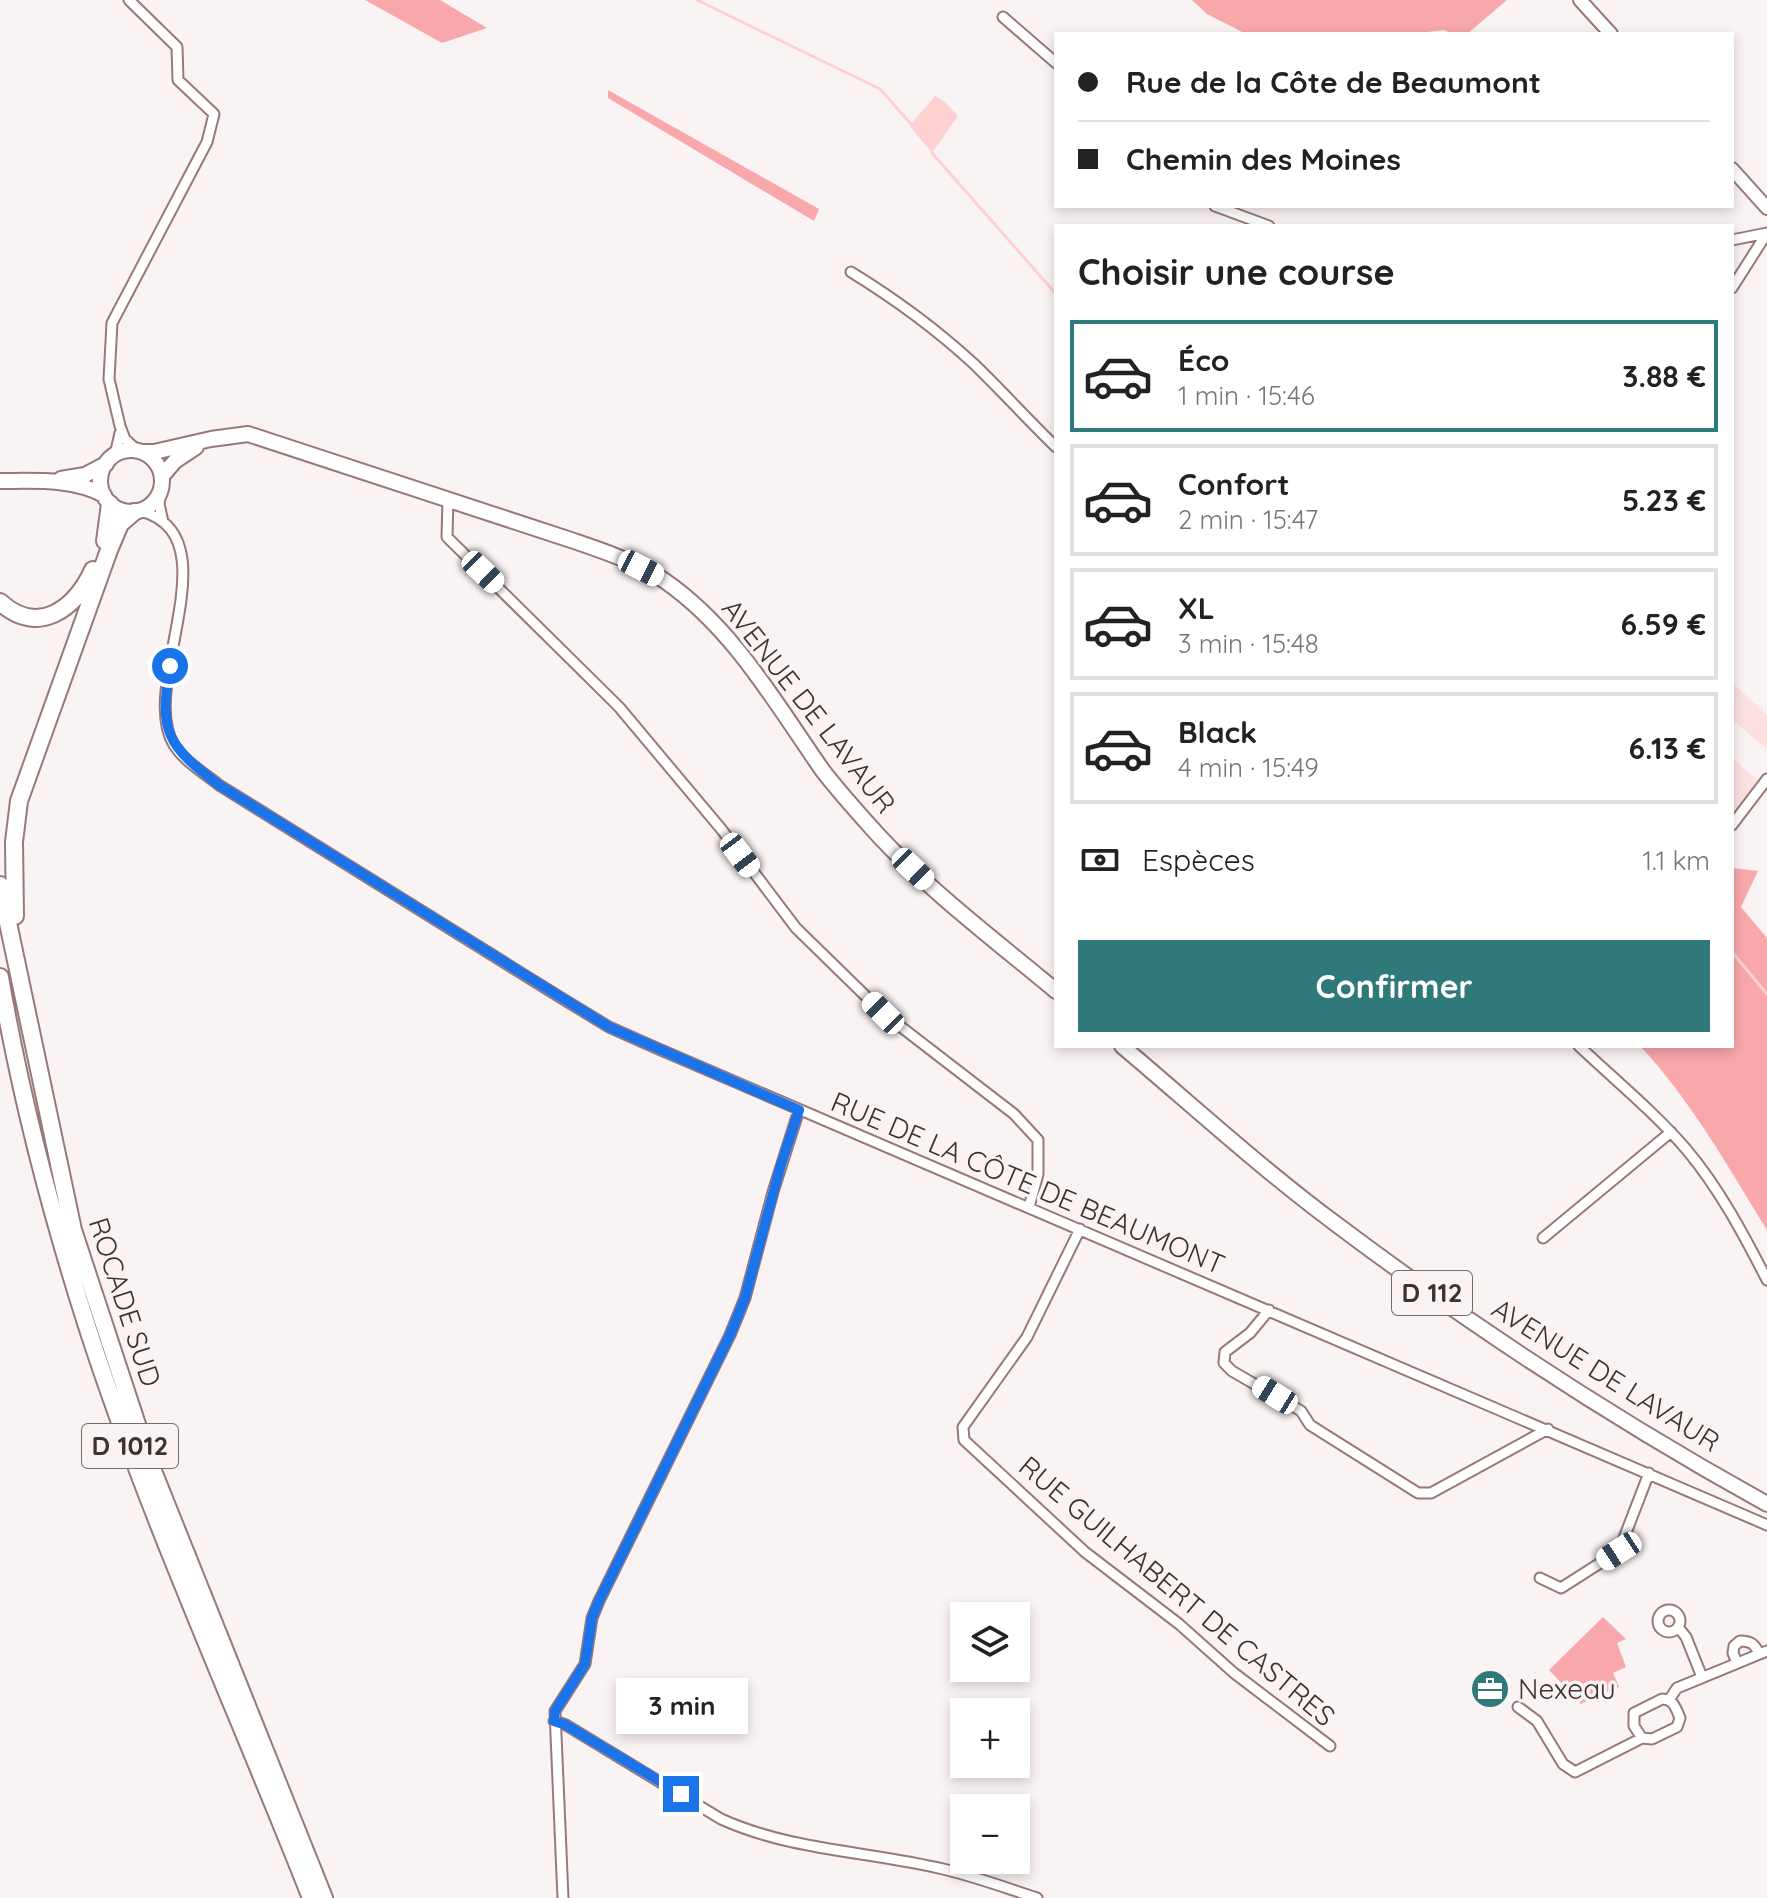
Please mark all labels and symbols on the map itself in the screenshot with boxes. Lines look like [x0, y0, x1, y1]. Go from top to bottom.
car [614, 546, 668, 590]
car [457, 547, 509, 597]
street label: AVENUE DE LAVAUR [715, 592, 904, 820]
route start [152, 648, 188, 684]
car [716, 829, 764, 881]
car [887, 844, 939, 894]
car [858, 988, 908, 1038]
street label: RUE DE LA CÔTE DE BEAUMONT [826, 1084, 1230, 1282]
street label: ROCADE SUD [82, 1213, 169, 1391]
road number: D 112 [1392, 1271, 1472, 1315]
street label: AVENUE DE LAVAUR [1486, 1290, 1727, 1459]
car [1248, 1372, 1302, 1418]
road number: D 1012 [82, 1424, 178, 1468]
street label: RUE GUILHABERT DE CASTRES [1012, 1448, 1343, 1733]
car [1592, 1528, 1646, 1574]
office icon: Nexeau [1469, 1668, 1511, 1710]
place label: Nexeau [1518, 1671, 1616, 1706]
callout: 3 min [615, 1678, 747, 1734]
route end [663, 1776, 699, 1812]

